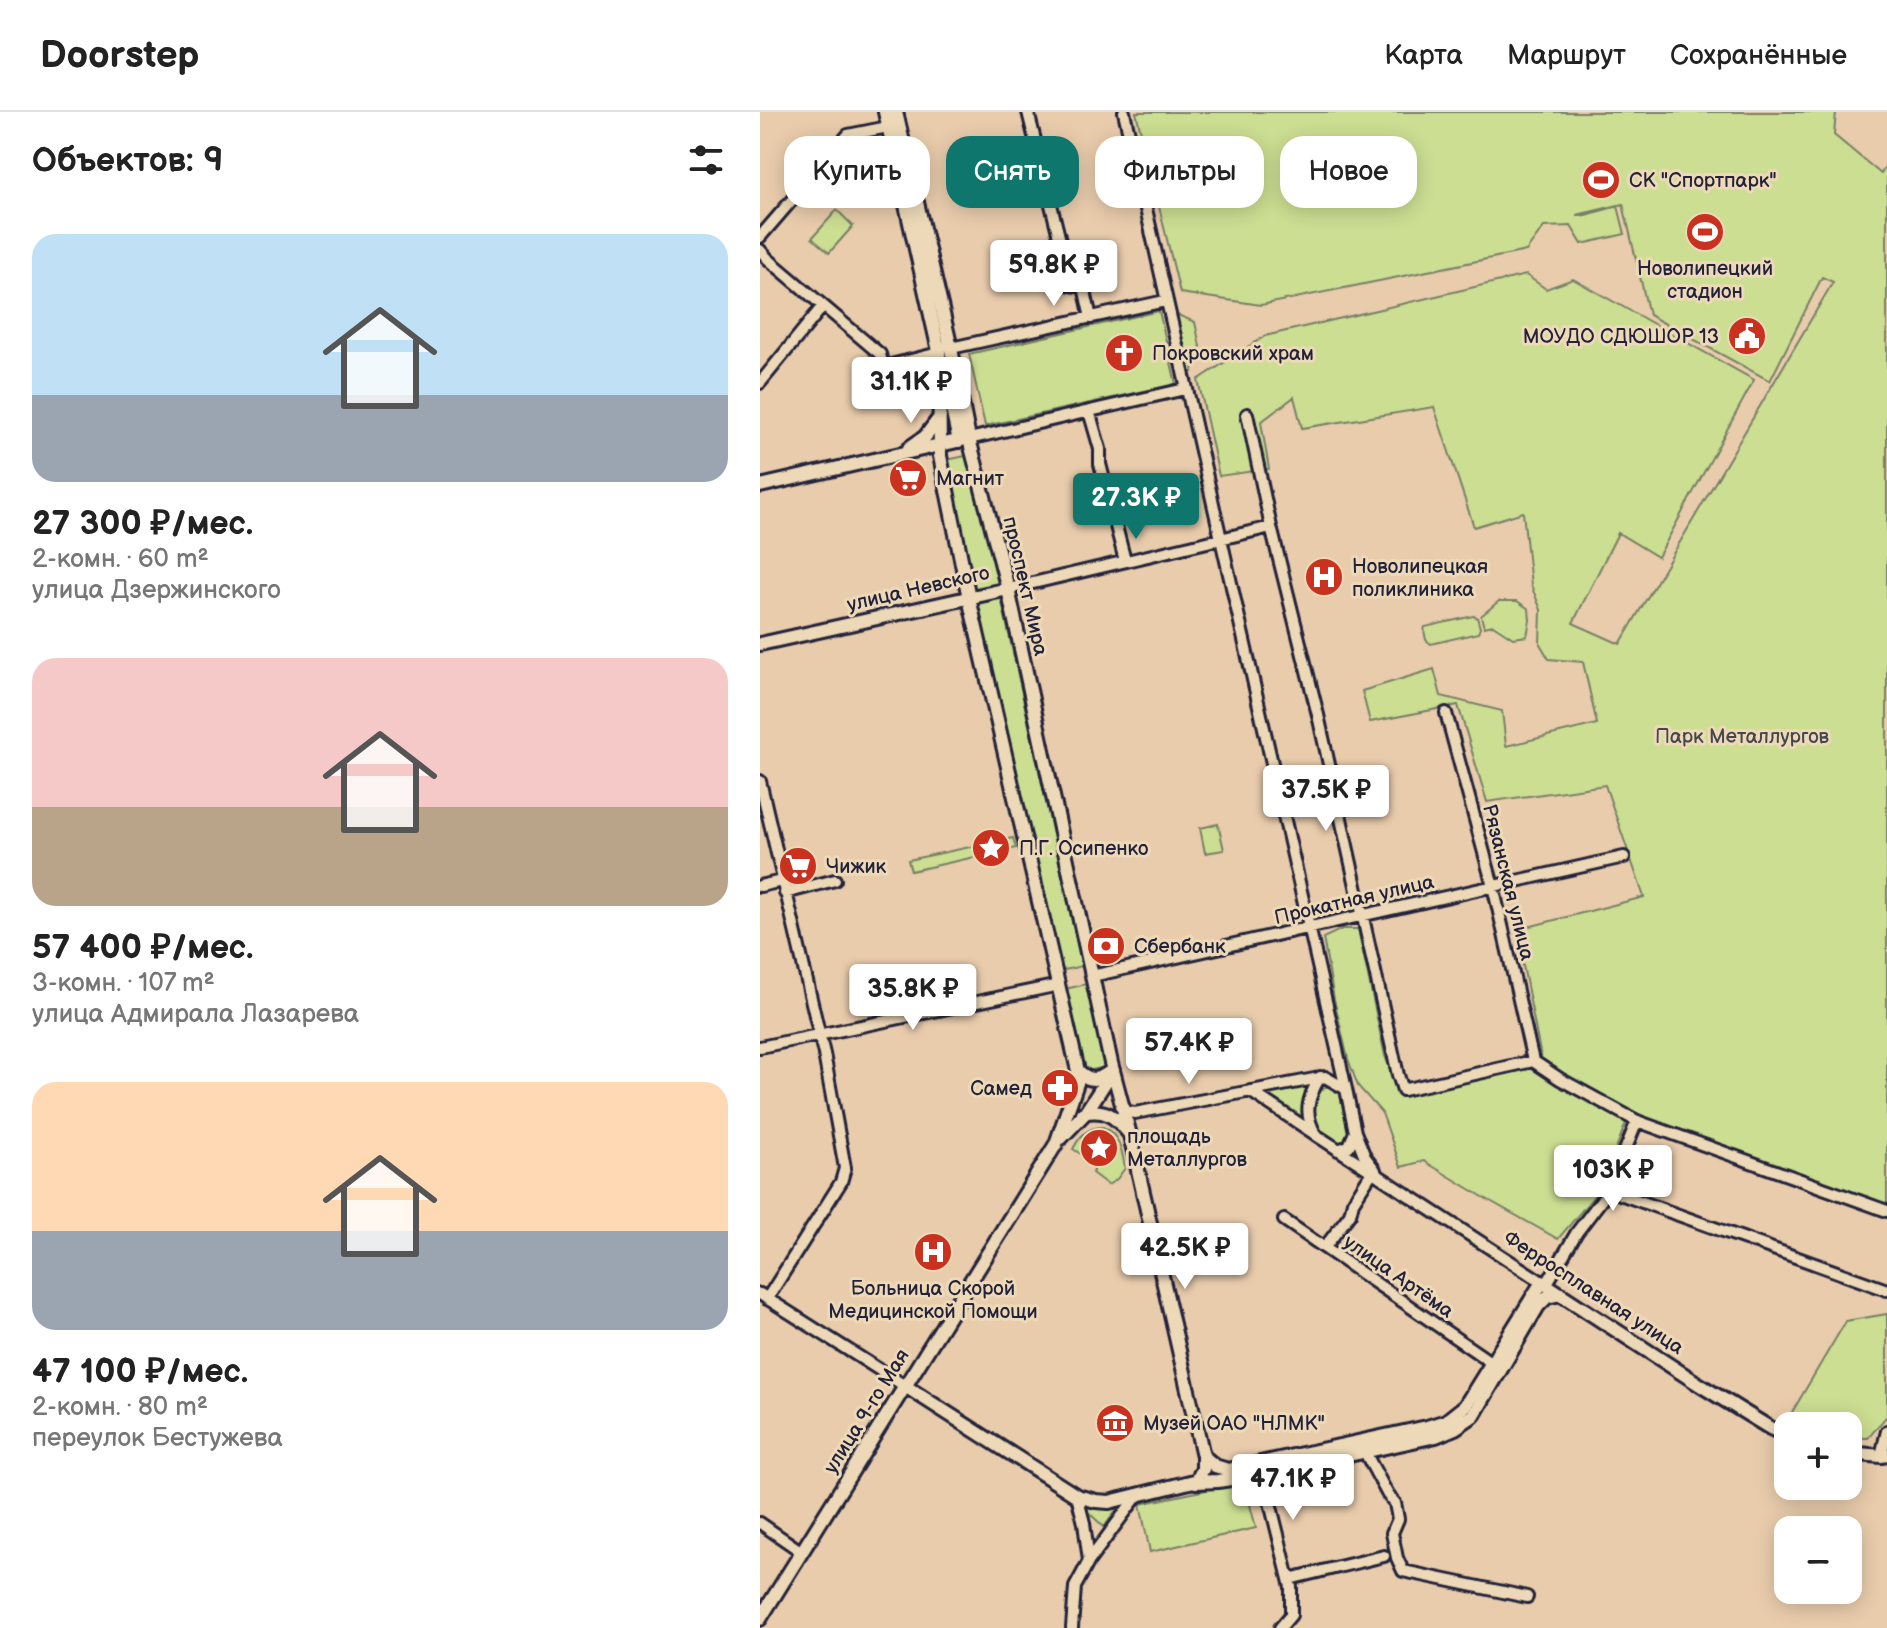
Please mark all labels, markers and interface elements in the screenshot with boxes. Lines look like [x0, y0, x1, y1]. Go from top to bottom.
text: Doorstep [40, 33, 199, 78]
text: Карта [1384, 39, 1463, 72]
text: Маршрут [1507, 39, 1626, 72]
text: Сохранённые [1670, 39, 1847, 72]
chip: Купить [784, 136, 930, 208]
chip: Снять [946, 136, 1079, 208]
chip: Фильтры [1095, 136, 1264, 208]
chip: Новое [1280, 136, 1417, 208]
icon: filters [684, 138, 728, 182]
text: Объектов: 9 [32, 140, 223, 181]
sports icon: СК "Спортпарк" [1580, 159, 1622, 201]
place label: СК "Спортпарк" [1629, 169, 1777, 193]
sports icon: Новолипецкий стадион [1684, 211, 1726, 253]
pin: 59.8K ₽ [980, 240, 1128, 308]
text: 59.8K ₽ [1008, 250, 1100, 281]
place label: Новолипецкий стадион [1637, 257, 1773, 304]
icon: home [308, 286, 452, 430]
public building icon: МОУДО СДЮШОР 13 [1726, 315, 1768, 357]
place label: МОУДО СДЮШОР 13 [1523, 325, 1719, 349]
church icon: Покровский храм [1103, 332, 1145, 374]
place label: Покровский храм [1152, 342, 1314, 366]
pin: 31.1K ₽ [837, 357, 985, 425]
text: 31.1K ₽ [870, 367, 952, 398]
supermarket icon: Магнит [887, 457, 929, 499]
place label: Магнит [936, 467, 1005, 491]
pin: 27.3K ₽ [1062, 473, 1210, 541]
text: 27.3K ₽ [1091, 483, 1181, 514]
text: 27 300 ₽/мес. [32, 503, 253, 544]
street label: проспект Мира [997, 514, 1053, 658]
text: 2-комн. · 60 m² [32, 544, 209, 575]
place label: Новолипецкая поликлиника [1352, 555, 1488, 602]
hospital icon: Новолипецкая поликлиника [1303, 556, 1345, 598]
street label: улица Невского [845, 561, 992, 617]
text: улица Дзержинского [32, 575, 281, 606]
icon: home [308, 710, 452, 854]
park label: Парк Металлургов [1655, 725, 1830, 749]
pin: 37.5K ₽ [1252, 765, 1400, 833]
text: 37.5K ₽ [1281, 775, 1371, 806]
street label: Рязанская улица [1477, 802, 1539, 963]
place icon: П.Г. Осипенко [970, 827, 1012, 869]
place label: П.Г. Осипенко [1019, 837, 1148, 861]
supermarket icon: Чижик [777, 845, 819, 887]
place label: Чижик [826, 855, 887, 879]
street label: Прокатная улица [1272, 870, 1437, 930]
bank icon: Сбербанк [1085, 925, 1127, 967]
text: 57 400 ₽/мес. [32, 927, 253, 968]
place label: Сбербанк [1134, 935, 1226, 959]
pin: 35.8K ₽ [839, 964, 987, 1032]
text: 3-комн. · 107 m² [32, 968, 215, 999]
text: 35.8K ₽ [867, 974, 959, 1005]
text: улица Адмирала Лазарева [32, 999, 359, 1030]
pin: 57.4K ₽ [1115, 1018, 1263, 1086]
text: 57.4K ₽ [1144, 1028, 1234, 1059]
pharmacy icon: Самед [1039, 1067, 1081, 1109]
place label: Самед [970, 1077, 1032, 1101]
place label: площадь Металлургов [1127, 1125, 1248, 1172]
place icon: площадь Металлургов [1078, 1127, 1120, 1169]
icon: home [308, 1134, 452, 1278]
pin: 103K ₽ [1548, 1145, 1678, 1213]
text: 103K ₽ [1572, 1155, 1654, 1186]
pin: 42.5K ₽ [1111, 1223, 1259, 1291]
street label: Ферросплавная улица [1499, 1226, 1688, 1360]
street label: улица Артёма [1339, 1230, 1458, 1324]
hospital icon: Больница Скорой Медицинской Помощи [912, 1231, 954, 1273]
text: 42.5K ₽ [1139, 1233, 1231, 1264]
place label: Больница Скорой Медицинской Помощи [828, 1277, 1038, 1324]
street label: улица 9-го Мая [819, 1345, 915, 1478]
text: 47 100 ₽/мес. [32, 1351, 248, 1392]
text: 2-комн. · 80 m² [32, 1392, 208, 1423]
museum icon: Музей ОАО "НЛМК" [1094, 1402, 1136, 1444]
place label: Музей ОАО "НЛМК" [1143, 1412, 1325, 1436]
map controls [1774, 1412, 1862, 1604]
button: + [1774, 1412, 1862, 1500]
text: переулок Бестужева [32, 1423, 283, 1454]
pin: 47.1K ₽ [1219, 1454, 1367, 1522]
text: 47.1K ₽ [1250, 1464, 1336, 1495]
button: − [1774, 1516, 1862, 1604]

